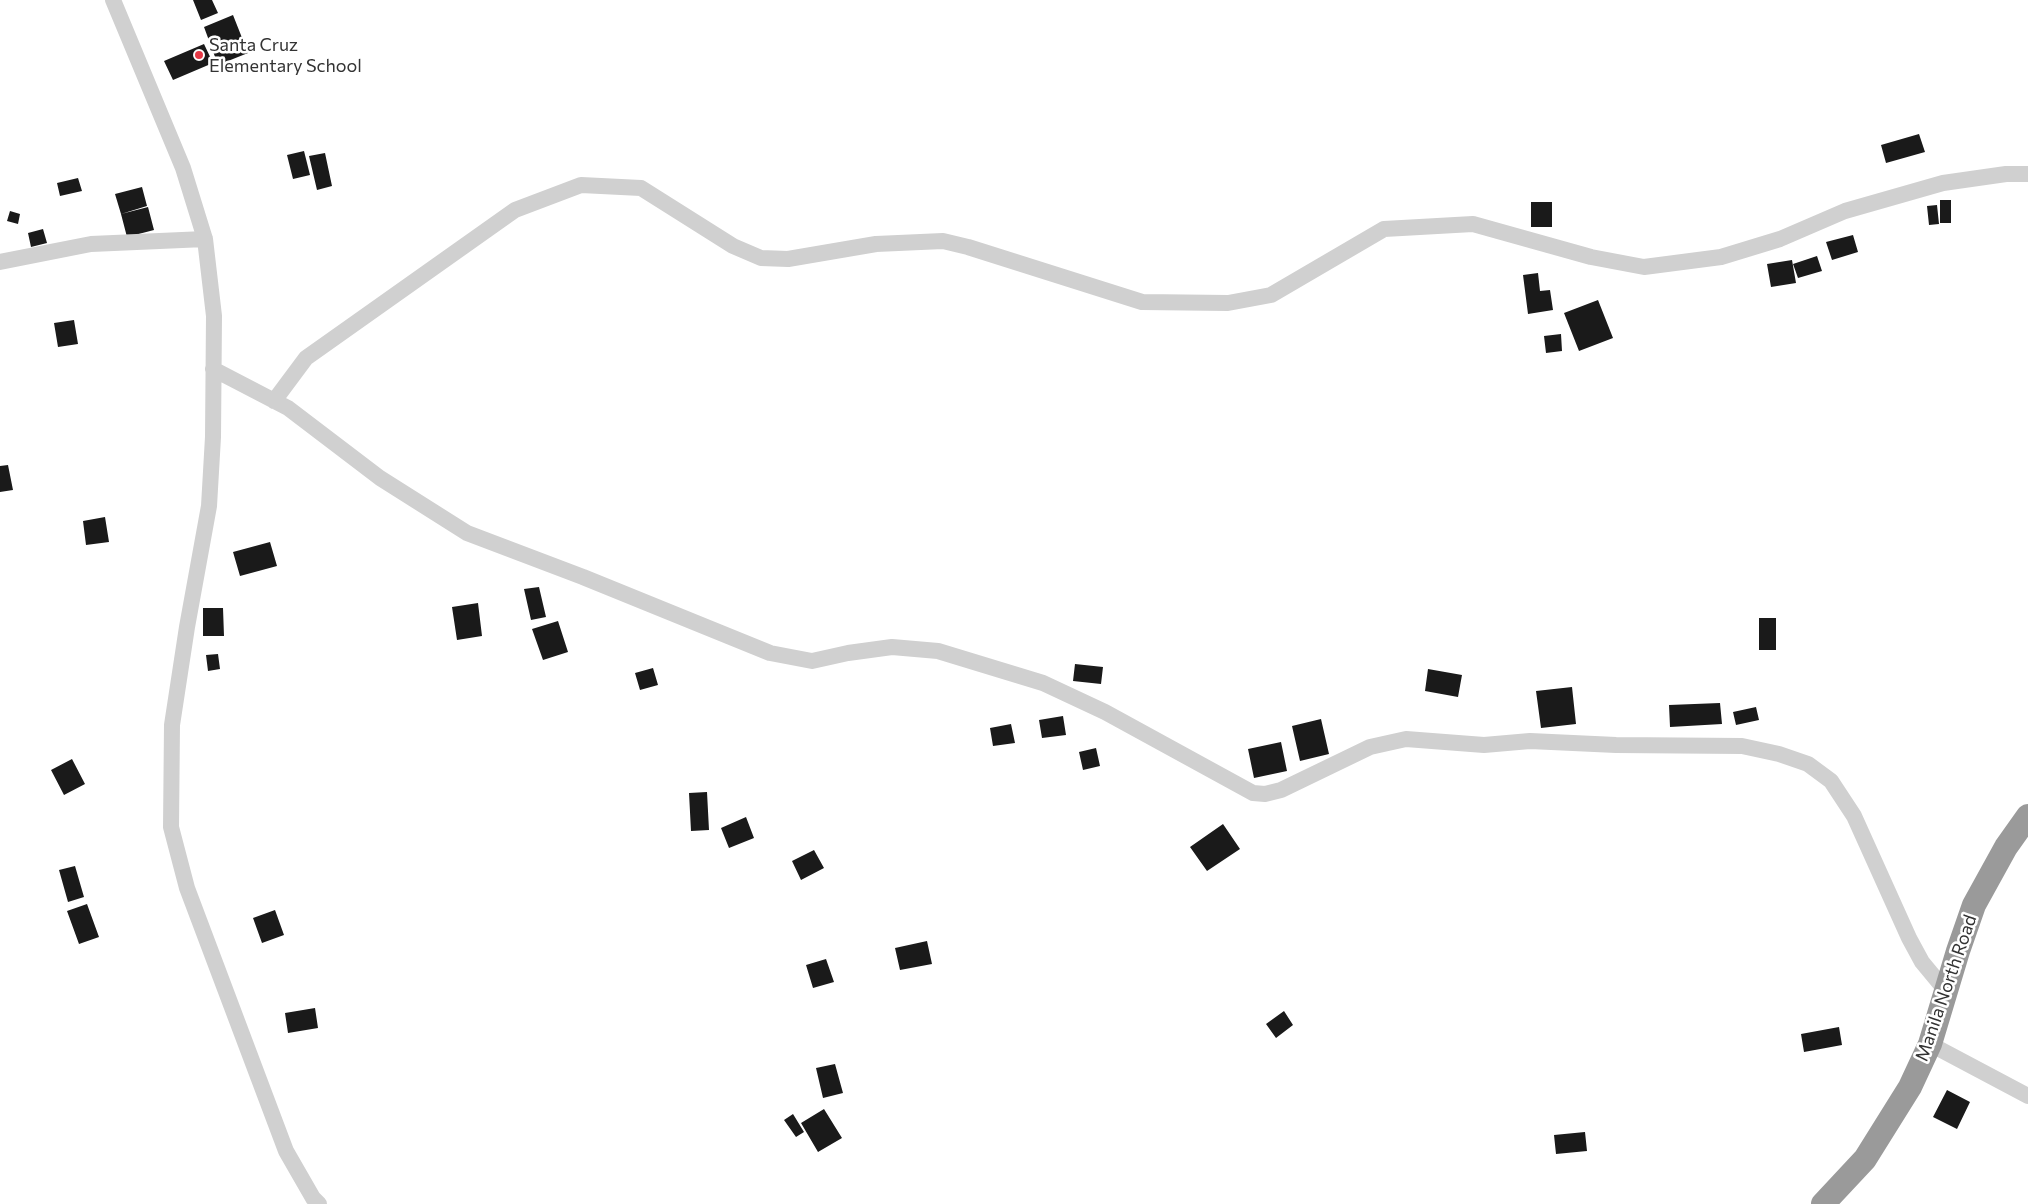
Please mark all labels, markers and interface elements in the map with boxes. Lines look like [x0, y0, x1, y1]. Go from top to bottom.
place label: Santa Cruz Elementary School [209, 34, 362, 76]
marker: Santa Cruz Elementary School [193, 49, 205, 61]
street label: Manila North Road [1911, 912, 1981, 1064]

